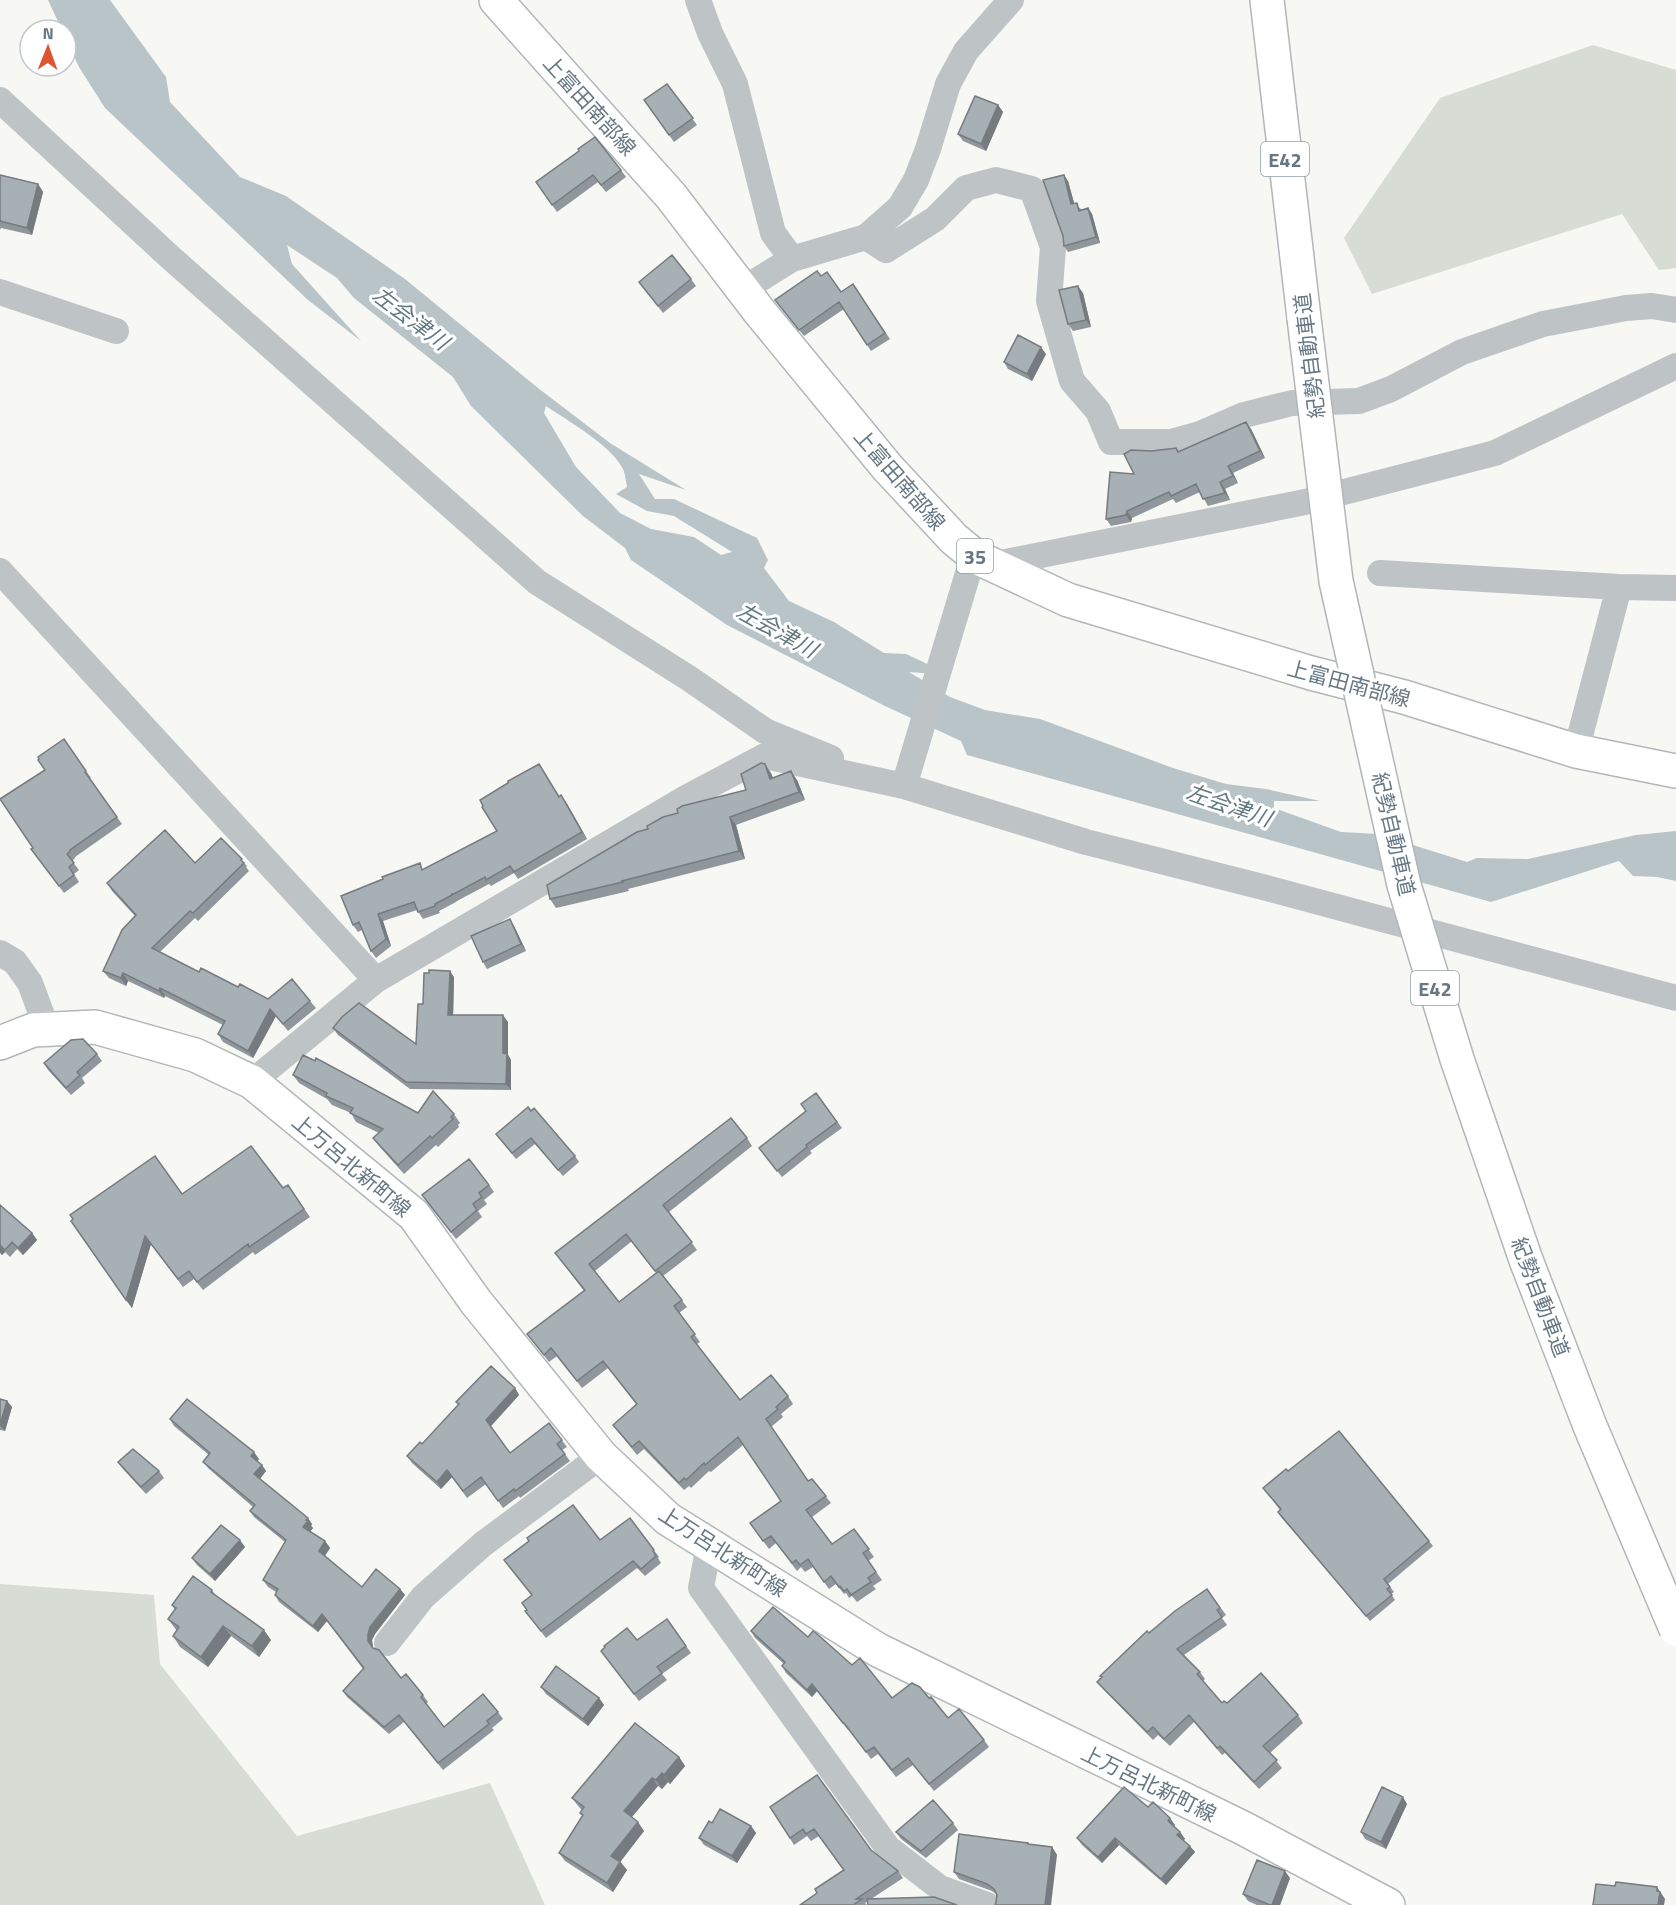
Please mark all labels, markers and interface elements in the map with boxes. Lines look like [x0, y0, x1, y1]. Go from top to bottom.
north arrow [18, 18, 78, 78]
text: N [43, 21, 54, 45]
street label: 上富田南部線 [536, 47, 644, 163]
road number: E42 [1261, 142, 1309, 176]
water label: 左会津川 [366, 278, 458, 359]
street label: 紀勢自動車道 [1285, 292, 1333, 420]
street label: 上富田南部線 [847, 421, 953, 537]
road number: 35 [957, 539, 993, 573]
water label: 左会津川 [730, 594, 825, 667]
street label: 上富田南部線 [1284, 651, 1414, 715]
street label: 紀勢自動車道 [1364, 769, 1424, 899]
water label: 左会津川 [1182, 775, 1278, 836]
road number: E42 [1411, 971, 1459, 1005]
street label: 上万呂北新町線 [285, 1105, 419, 1225]
street label: 紀勢自動車道 [1503, 1232, 1579, 1362]
street label: 上万呂北新町線 [653, 1498, 793, 1604]
street label: 上万呂北新町線 [1076, 1736, 1222, 1830]

